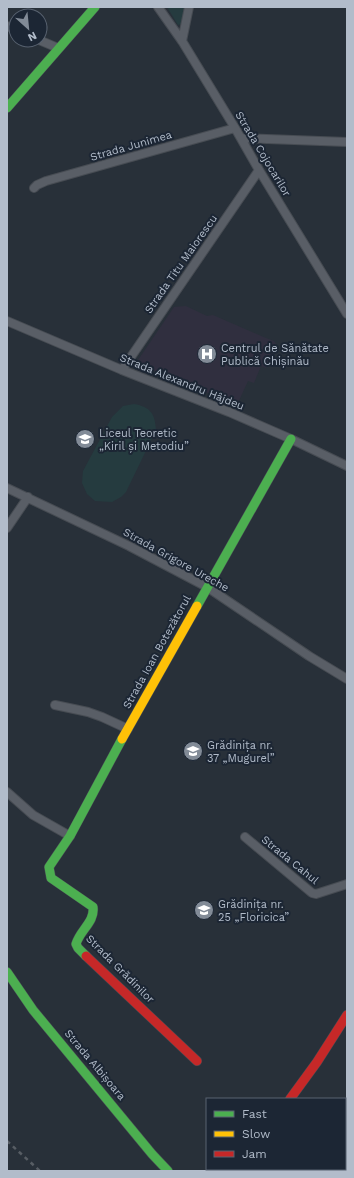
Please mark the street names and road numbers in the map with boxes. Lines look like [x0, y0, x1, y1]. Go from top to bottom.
street label: Strada Cojocarilor [233, 109, 294, 199]
street label: Strada Junimea [89, 128, 173, 164]
street label: Strada Titu Maiorescu [142, 212, 220, 316]
street label: Strada Alexandru Hâjdeu [118, 351, 246, 413]
street label: Strada Grigore Ureche [121, 526, 231, 594]
street label: Strada Ioan Botezătorul [120, 592, 194, 711]
street label: Strada Cahul [259, 833, 322, 887]
street label: Strada Grădinilor [83, 932, 157, 1006]
street label: Strada Albișoara [62, 1027, 128, 1103]

